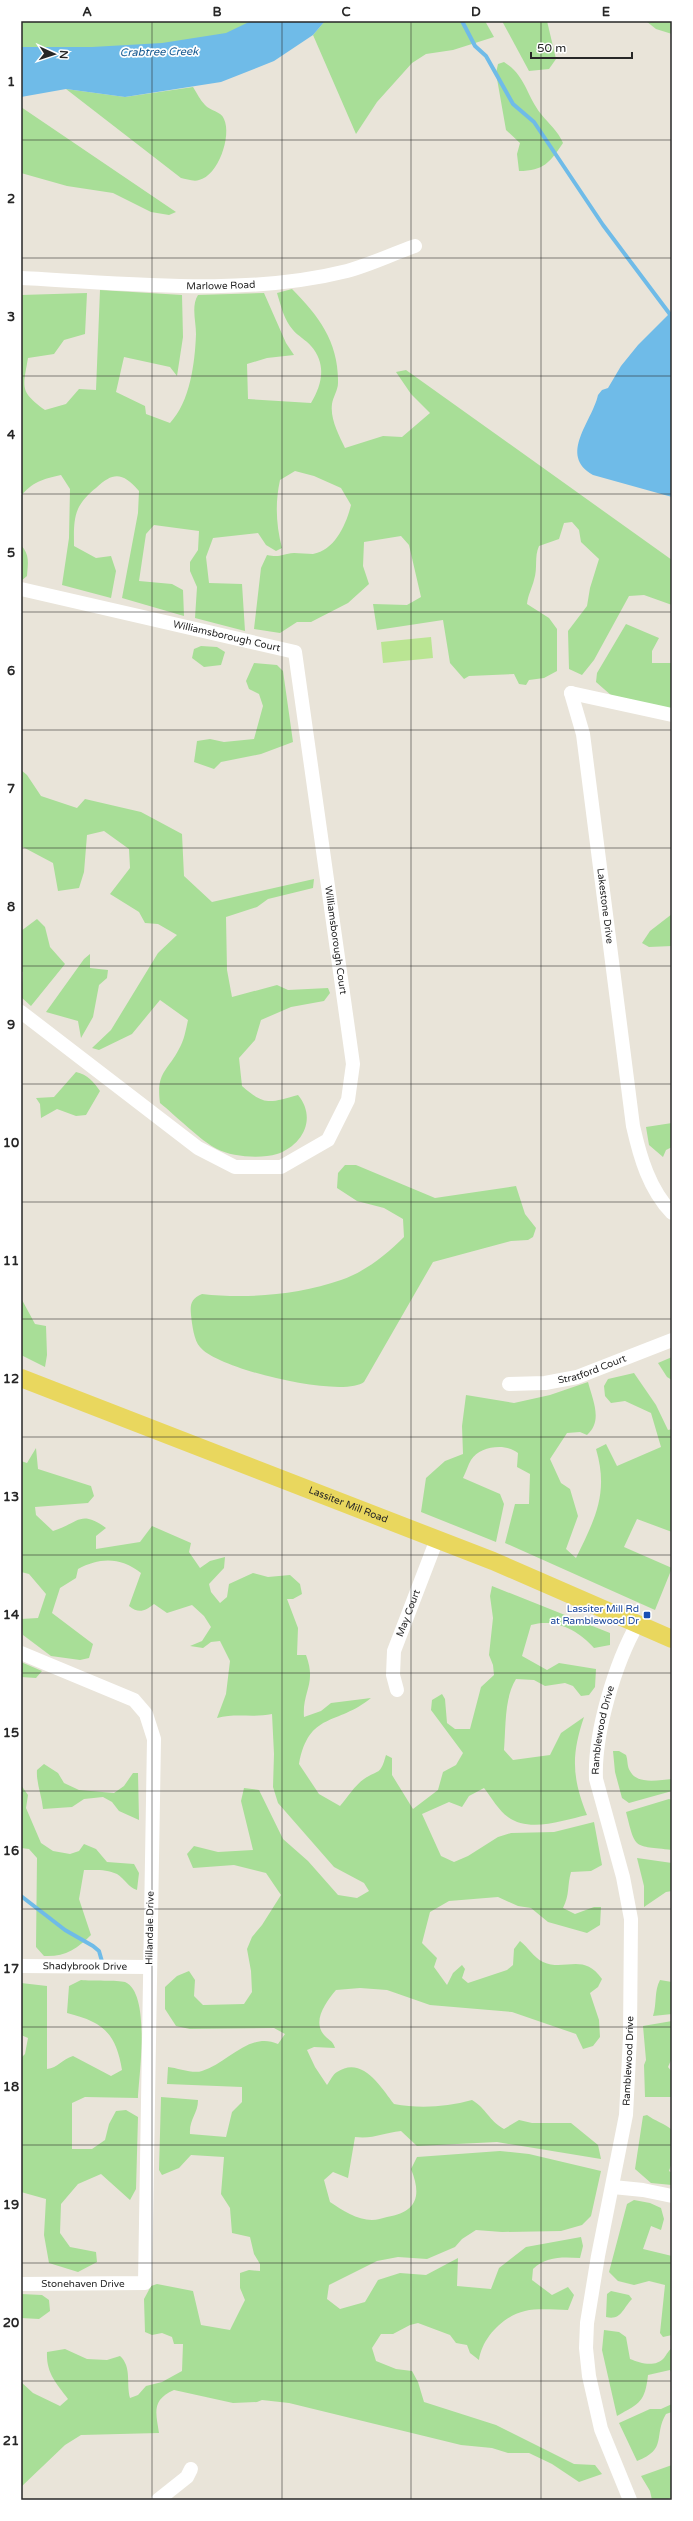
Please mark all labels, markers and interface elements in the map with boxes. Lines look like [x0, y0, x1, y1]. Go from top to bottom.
text: A [82, 4, 92, 20]
text: B [212, 4, 222, 20]
text: C [341, 4, 351, 20]
text: D [471, 4, 481, 20]
text: E [602, 4, 610, 20]
north arrow [34, 34, 74, 74]
scale bar [531, 34, 632, 60]
text: 50 m [537, 41, 566, 55]
water label: Crabtree Creek [120, 45, 199, 59]
text: N [57, 50, 70, 59]
text: 1 [7, 74, 15, 90]
text: 2 [7, 191, 15, 207]
street label: Marlowe Road [186, 279, 256, 292]
text: 3 [7, 309, 15, 325]
text: 4 [7, 427, 16, 443]
text: 5 [7, 545, 15, 561]
street label: Williamsborough Court [172, 618, 282, 654]
text: 6 [7, 663, 15, 679]
text: 7 [7, 781, 15, 797]
street label: Lakestone Drive [594, 867, 616, 945]
street label: Williamsborough Court [322, 885, 349, 995]
text: 8 [7, 899, 15, 915]
text: 9 [7, 1017, 15, 1033]
text: 10 [3, 1135, 19, 1151]
text: 11 [3, 1253, 19, 1269]
street label: Stratford Court [557, 1352, 628, 1386]
text: 12 [3, 1371, 19, 1387]
street label: Lassiter Mill Road [307, 1484, 390, 1526]
text: 13 [3, 1489, 19, 1505]
street label: May Court [394, 1588, 423, 1639]
place label: Lassiter Mill Rd at Ramblewood Dr [551, 1603, 639, 1627]
text: 14 [3, 1607, 20, 1623]
marker: Lassiter Mill Rd at Ramblewood Dr [642, 1610, 652, 1620]
street label: Ramblewood Drive [590, 1684, 617, 1775]
text: 15 [3, 1725, 19, 1741]
text: 16 [3, 1843, 19, 1859]
street label: Hillandale Drive [143, 1891, 157, 1965]
street label: Shadybrook Drive [43, 1960, 128, 1973]
text: 17 [3, 1961, 19, 1977]
street label: Ramblewood Drive [620, 2016, 636, 2106]
text: 18 [3, 2079, 19, 2095]
text: 19 [3, 2197, 19, 2213]
street label: Stonehaven Drive [41, 2278, 125, 2290]
text: 20 [3, 2315, 19, 2331]
text: 21 [3, 2433, 19, 2449]

